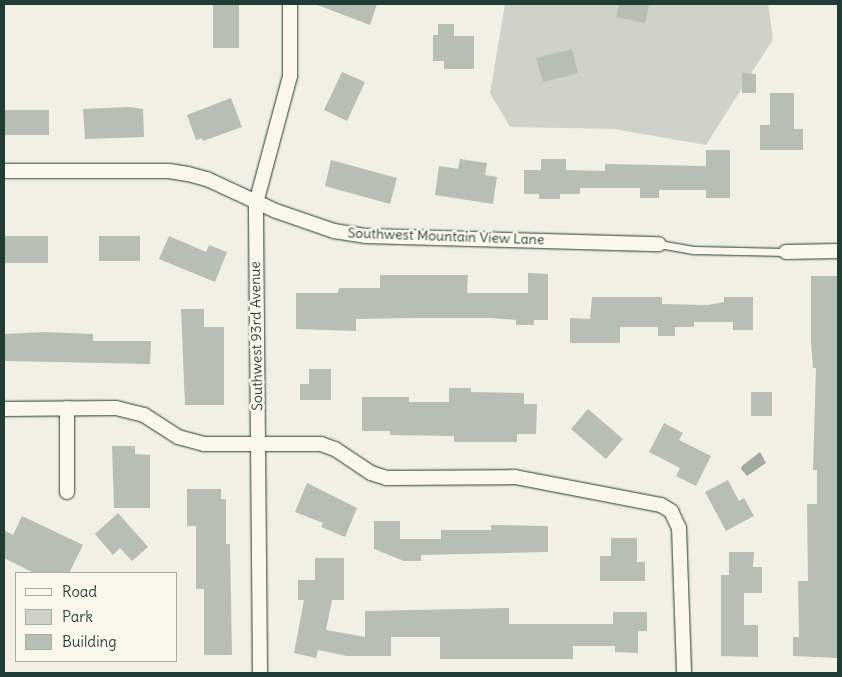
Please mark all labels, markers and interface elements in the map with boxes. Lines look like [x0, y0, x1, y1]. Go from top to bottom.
street label: Southwest Mountain View Lane [347, 224, 545, 248]
street label: Southwest 93rd Avenue [246, 261, 266, 411]
legend [15, 572, 178, 662]
text: Road [62, 582, 97, 601]
text: Park [62, 607, 93, 626]
text: Building [62, 632, 117, 651]

